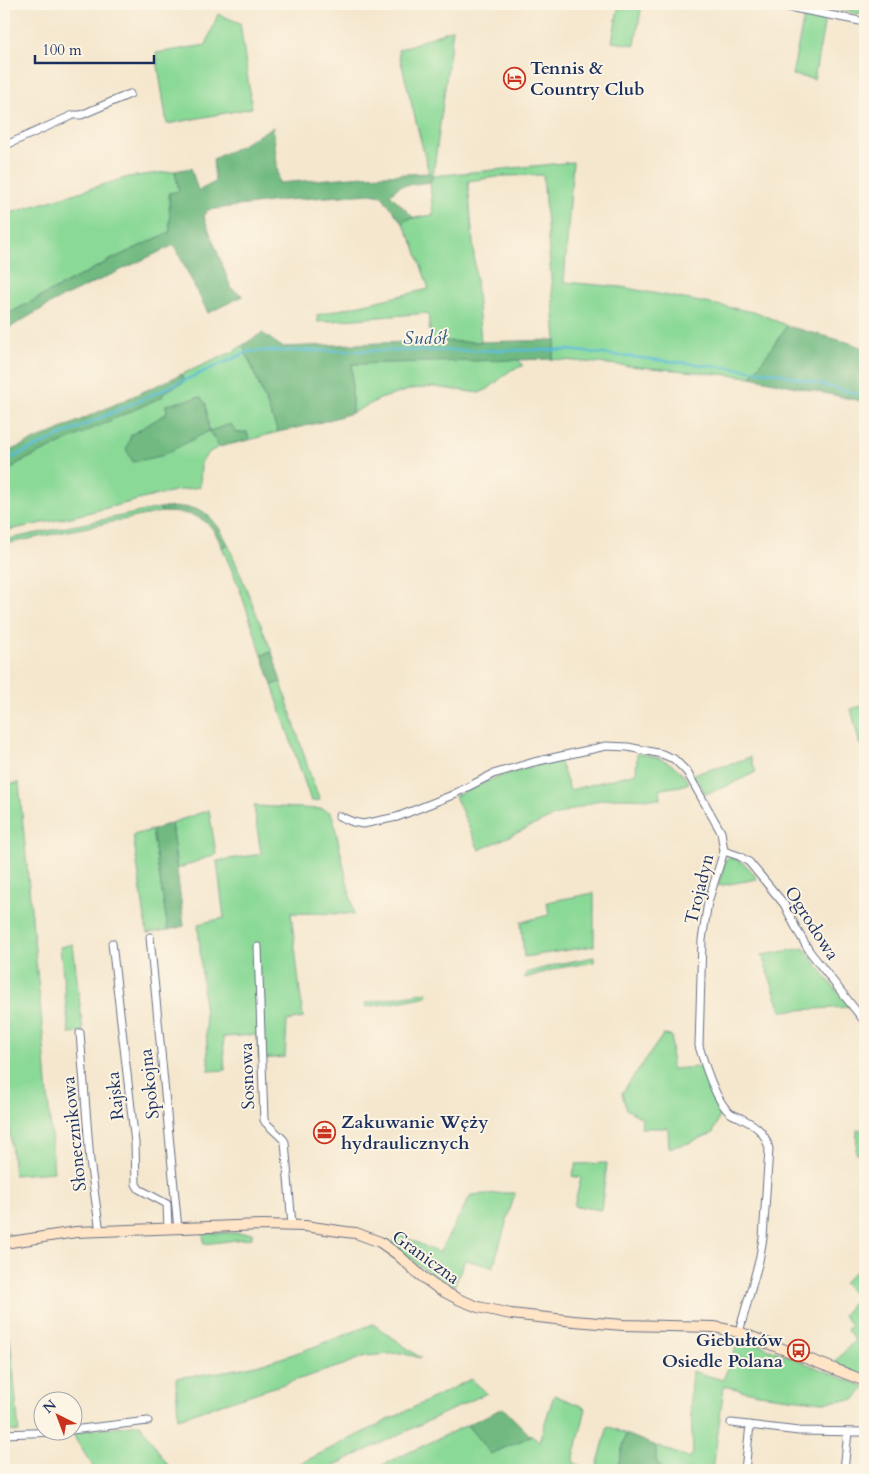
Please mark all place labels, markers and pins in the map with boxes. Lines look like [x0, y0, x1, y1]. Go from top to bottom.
place label: Tennis & Country Club [530, 56, 645, 102]
hotel icon: Tennis & Country Club [502, 66, 526, 90]
place label: Zakuwanie Węży hydraulicznych [341, 1110, 489, 1156]
office icon: Zakuwanie Węży hydraulicznych [313, 1120, 337, 1144]
place label: Giebułtów Osiedle Polana [662, 1328, 783, 1374]
bus stop icon: Giebułtów Osiedle Polana [787, 1338, 811, 1362]

